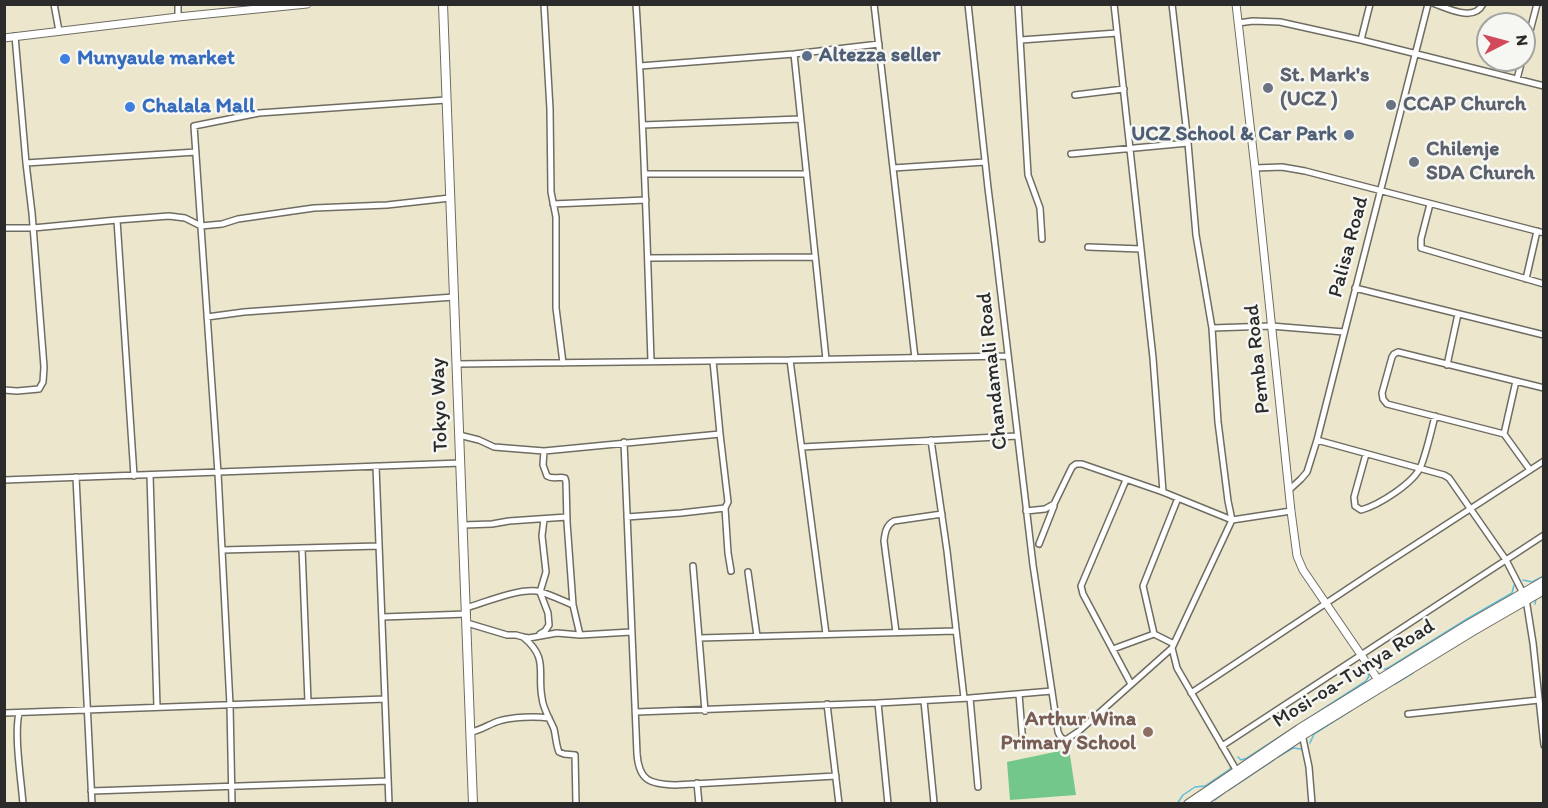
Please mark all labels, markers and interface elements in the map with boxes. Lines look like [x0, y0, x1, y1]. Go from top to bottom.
north arrow [1476, 12, 1536, 72]
text: N [1512, 34, 1532, 47]
place label: Altezza seller [819, 43, 940, 69]
place label: Munyaule market [77, 46, 235, 72]
marker: Altezza seller [800, 49, 814, 63]
marker: Munyaule market [58, 52, 72, 66]
place label: St. Mark's (UCZ ) [1280, 63, 1369, 113]
marker: St. Mark's (UCZ ) [1261, 81, 1275, 95]
place label: CCAP Church [1403, 92, 1526, 118]
place label: Chalala Mall [142, 94, 255, 120]
marker: CCAP Church [1384, 98, 1398, 112]
marker: Chalala Mall [123, 100, 137, 114]
place label: UCZ School & Car Park [1131, 122, 1337, 148]
marker: UCZ School & Car Park [1342, 128, 1356, 142]
place label: Chilenje SDA Church [1426, 137, 1535, 187]
marker: Chilenje SDA Church [1407, 155, 1421, 169]
street label: Palisa Road [1323, 194, 1375, 300]
street label: Chandamali Road [972, 291, 1014, 451]
street label: Pemba Road [1240, 303, 1276, 415]
street label: Tokyo Way [426, 357, 454, 453]
street label: Mosi-oa-Tunya Road [1268, 614, 1440, 734]
place label: Arthur Wina Primary School [1000, 707, 1136, 757]
marker: Arthur Wina Primary School [1141, 725, 1155, 739]

